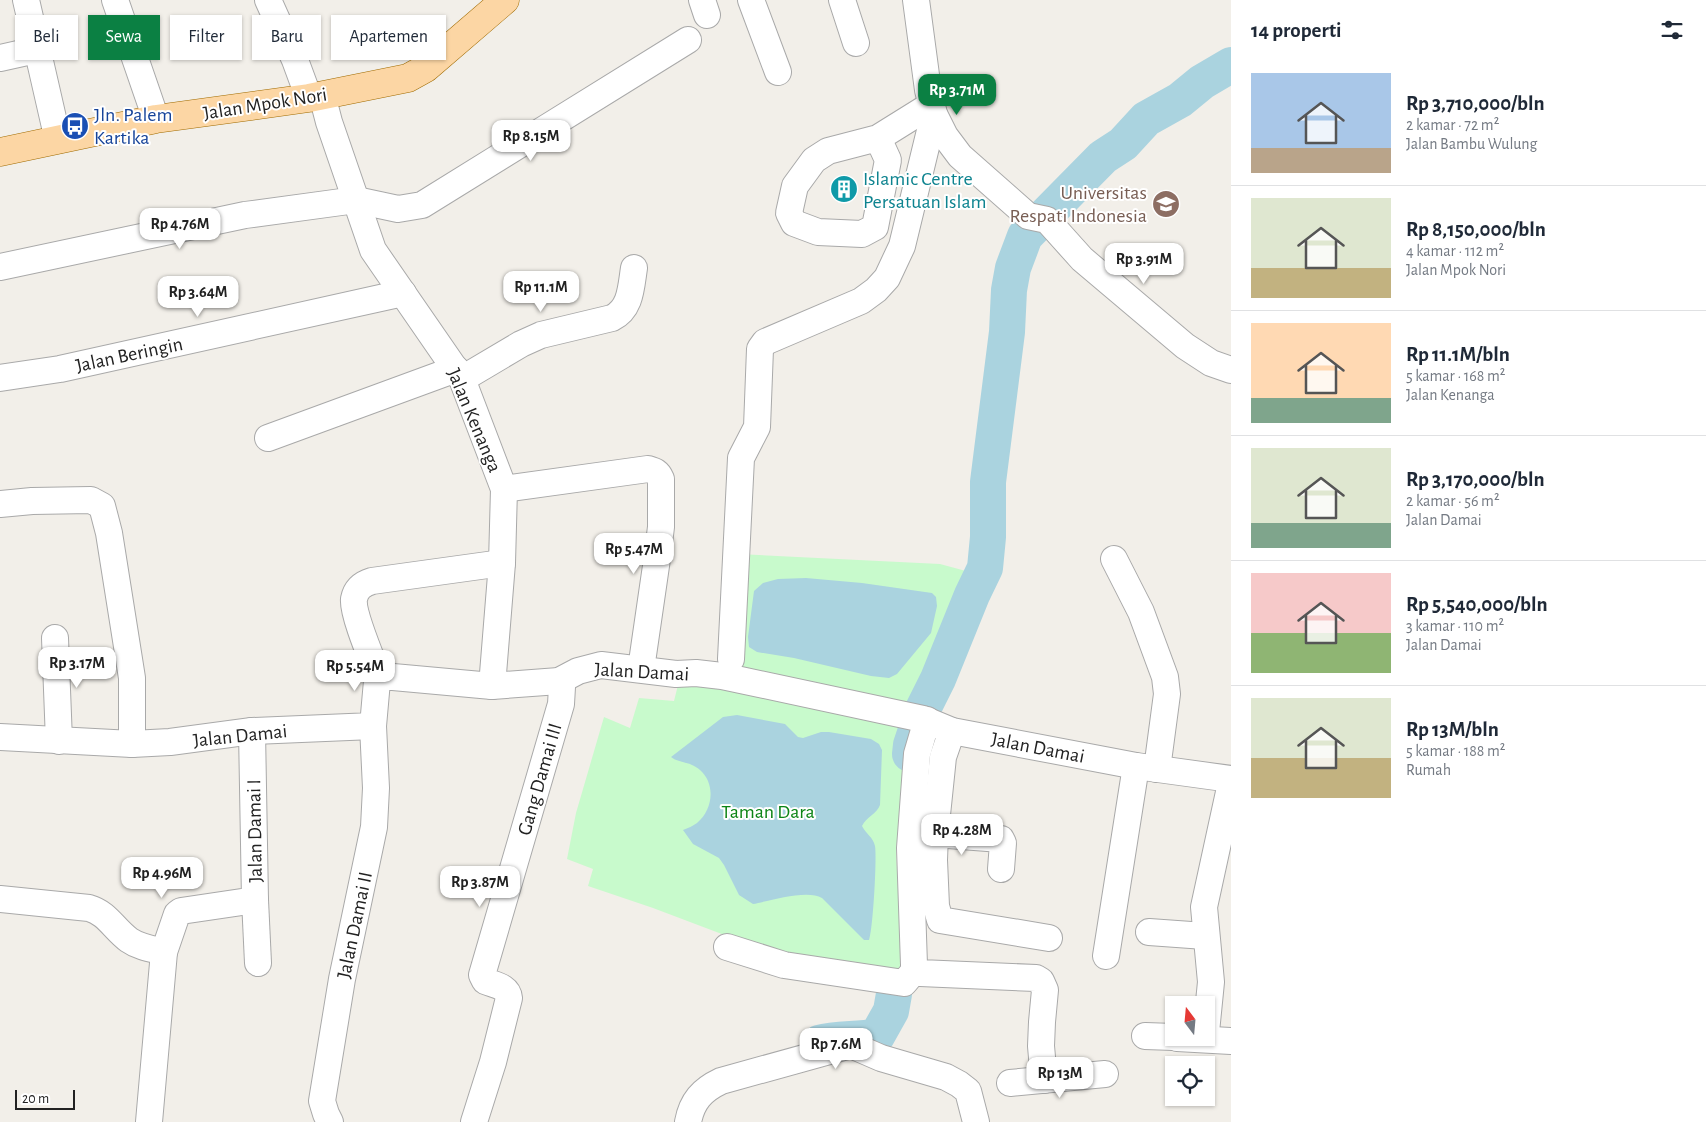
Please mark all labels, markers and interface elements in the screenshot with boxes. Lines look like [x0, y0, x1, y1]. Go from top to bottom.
chip: Beli [15, 15, 78, 60]
chip: Sewa [88, 15, 160, 60]
chip: Filter [170, 15, 242, 60]
chip: Baru [252, 15, 321, 60]
chip: Apartemen [331, 15, 446, 60]
icon: filters [1658, 16, 1686, 44]
text: 14 properti [1251, 20, 1342, 41]
pin: Rp 3.71M [905, 74, 1009, 116]
text: Rp 3.71M [929, 82, 985, 98]
street label: Jalan Mpok Nori [202, 84, 328, 124]
icon: home [1291, 93, 1351, 153]
text: Rp 3,710,000/bln [1406, 93, 1545, 114]
place label: Jln. Palem Kartika [94, 105, 173, 148]
bus stop icon: Jln. Palem Kartika [60, 111, 90, 141]
text: 2 kamar · 72 m² [1406, 117, 1499, 133]
pin: Rp 8.15M [479, 120, 583, 162]
text: Rp 8.15M [503, 128, 559, 144]
text: Jalan Bambu Wulung [1406, 136, 1537, 152]
place label: Islamic Centre Persatuan Islam [863, 169, 986, 212]
building icon: Islamic Centre Persatuan Islam [829, 174, 859, 204]
place label: Universitas Respati Indonesia [1010, 183, 1147, 226]
school or university icon: Universitas Respati Indonesia [1151, 189, 1181, 219]
pin: Rp 4.76M [128, 208, 232, 250]
text: Rp 4.76M [151, 216, 209, 232]
icon: home [1291, 218, 1351, 278]
text: Rp 8,150,000/bln [1406, 219, 1546, 240]
pin: Rp 3.91M [1092, 242, 1196, 285]
text: 4 kamar · 112 m² [1406, 243, 1504, 259]
text: Rp 3.91M [1116, 251, 1172, 267]
text: Jalan Mpok Nori [1406, 262, 1506, 278]
pin: Rp 11.1M [489, 270, 593, 313]
pin: Rp 3.64M [146, 276, 250, 318]
text: Rp 11.1M [514, 279, 568, 295]
text: Rp 3.64M [169, 284, 227, 300]
street label: Jalan Beringin [74, 334, 185, 376]
icon: home [1291, 343, 1351, 403]
text: Rp 11.1M/bln [1406, 344, 1510, 365]
street label: Jalan Kenanga [443, 366, 505, 475]
text: 5 kamar · 168 m² [1406, 368, 1505, 384]
text: Jalan Kenanga [1406, 387, 1495, 403]
icon: home [1291, 468, 1351, 528]
text: Rp 3,170,000/bln [1406, 469, 1545, 490]
text: 2 kamar · 56 m² [1406, 493, 1500, 509]
text: Jalan Damai [1406, 512, 1482, 528]
pin: Rp 5.47M [582, 532, 686, 575]
text: Rp 5.47M [605, 541, 663, 557]
icon: home [1291, 593, 1351, 653]
text: Rp 5,540,000/bln [1406, 594, 1548, 615]
text: 3 kamar · 110 m² [1406, 618, 1504, 634]
text: Jalan Damai [1406, 637, 1482, 653]
pin: Rp 3.17M [25, 646, 129, 689]
pin: Rp 5.54M [303, 650, 407, 692]
text: Rp 3.17M [49, 655, 105, 671]
text: Rp 5.54M [326, 658, 384, 674]
street label: Jalan Damai [594, 660, 690, 684]
icon: home [1291, 718, 1351, 778]
text: Rp 13M/bln [1406, 719, 1499, 740]
street label: Jalan Damai [192, 721, 288, 751]
street label: Gang Damai III [514, 721, 566, 838]
street label: Jalan Damai [989, 729, 1086, 767]
text: 5 kamar · 188 m² [1406, 743, 1505, 759]
text: Rumah [1406, 762, 1451, 778]
street label: Jalan Damai I [244, 779, 266, 883]
park label: Taman Dara [721, 802, 815, 822]
pin: Rp 4.28M [910, 814, 1014, 856]
text: Rp 4.28M [932, 822, 992, 838]
pin: Rp 4.96M [110, 856, 214, 899]
text: Rp 4.96M [132, 865, 192, 881]
pin: Rp 3.87M [428, 866, 532, 908]
street label: Jalan Damai II [334, 870, 376, 980]
text: Rp 3.87M [451, 874, 509, 890]
north arrow [1165, 996, 1215, 1046]
map controls [1165, 996, 1215, 1106]
pin: Rp 7.6M [790, 1028, 882, 1070]
text: Rp 7.6M [811, 1036, 861, 1052]
pin: Rp 13M [1019, 1056, 1101, 1099]
button: locate [1165, 1056, 1215, 1106]
text: Rp 13M [1037, 1065, 1083, 1081]
scale bar [15, 1087, 75, 1110]
text: 20 m [22, 1092, 49, 1106]

